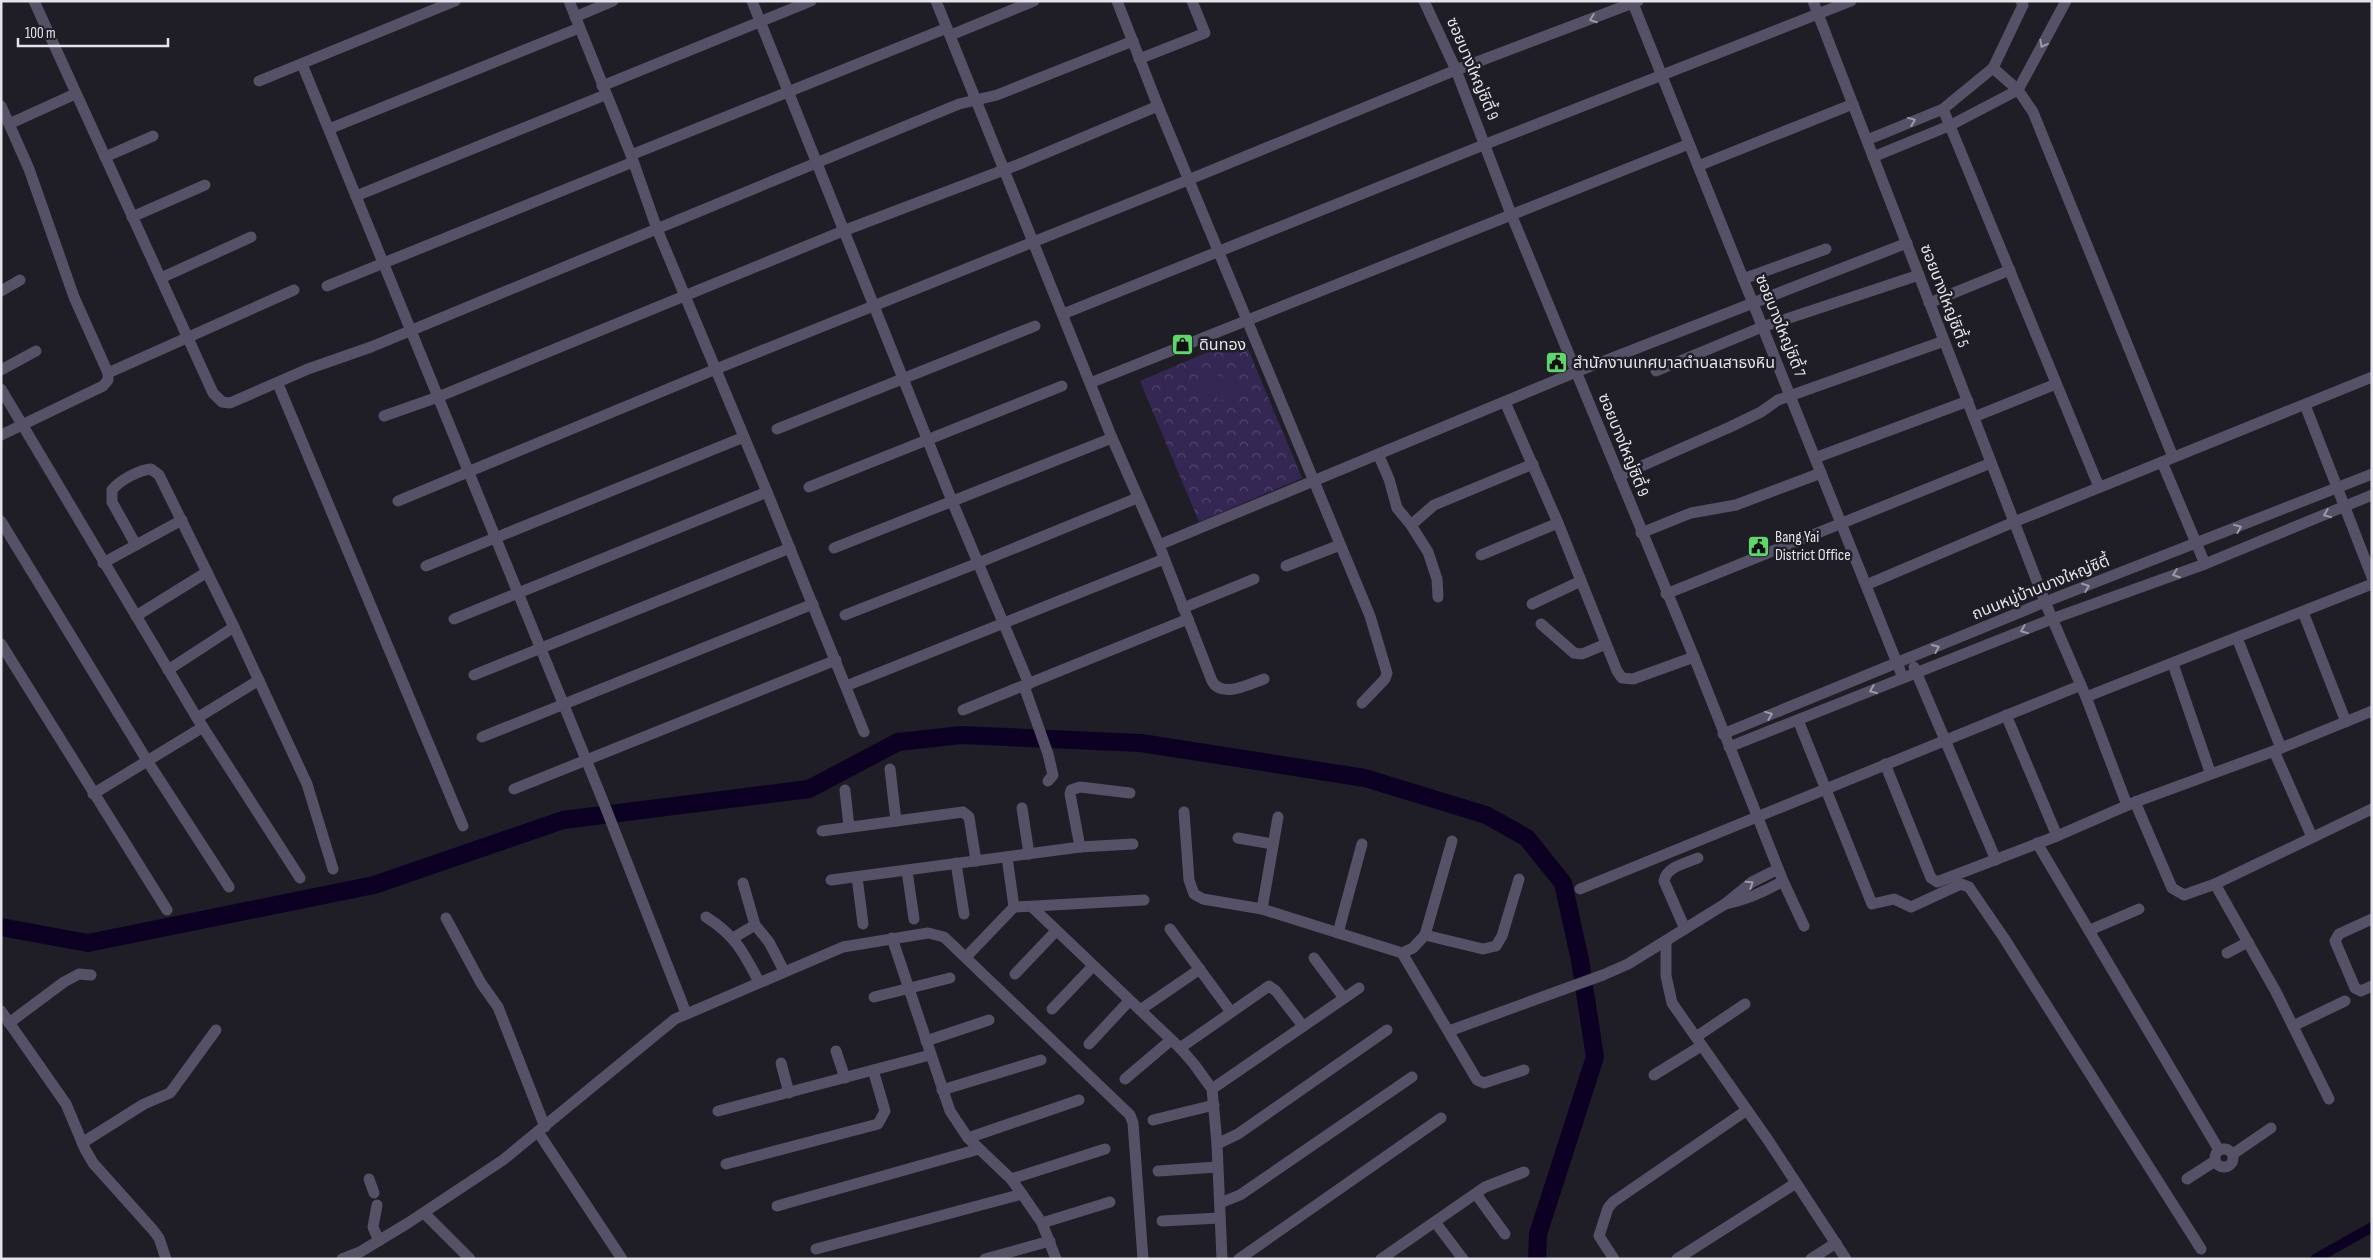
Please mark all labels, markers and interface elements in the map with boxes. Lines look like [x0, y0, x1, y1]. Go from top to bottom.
one-way arrow [1589, 13, 1597, 23]
street label: ซอยบางใหญ่ซิตี้ 9 [1442, 14, 1505, 123]
scale bar [18, 15, 168, 47]
text: 100 m [25, 24, 56, 43]
one-way arrow [2039, 39, 2049, 48]
one-way arrow [1907, 117, 1916, 128]
street label: ซอยบางใหญ่ซิตี้ 5 [1916, 241, 1975, 350]
street label: ซอยบางใหญ่ซิตี้ 7 [1751, 271, 1812, 381]
shop icon: ดินทอง [1171, 333, 1195, 357]
place label: ดินทอง [1199, 336, 1246, 355]
public building icon: สำนักงานเทศบาลตำบลเสาธงหิน [1545, 351, 1569, 375]
place label: สำนักงานเทศบาลตำบลเสาธงหิน [1573, 354, 1775, 373]
street label: ซอยบางใหญ่ซิตี้ 9 [1594, 390, 1655, 499]
one-way arrow [2323, 508, 2332, 518]
one-way arrow [2233, 524, 2241, 534]
place label: Bang Yai District Office [1775, 528, 1851, 565]
public building icon: Bang Yai District Office [1747, 534, 1771, 558]
street label: ถนนหมู่บ้านบางใหญ่ซิตี้ [1968, 549, 2113, 624]
one-way arrow [2172, 568, 2181, 578]
one-way arrow [2081, 583, 2090, 593]
one-way arrow [2020, 624, 2029, 635]
one-way arrow [1931, 644, 1939, 654]
one-way arrow [1869, 685, 1877, 695]
one-way arrow [1764, 711, 1773, 722]
one-way arrow [1745, 881, 1754, 890]

